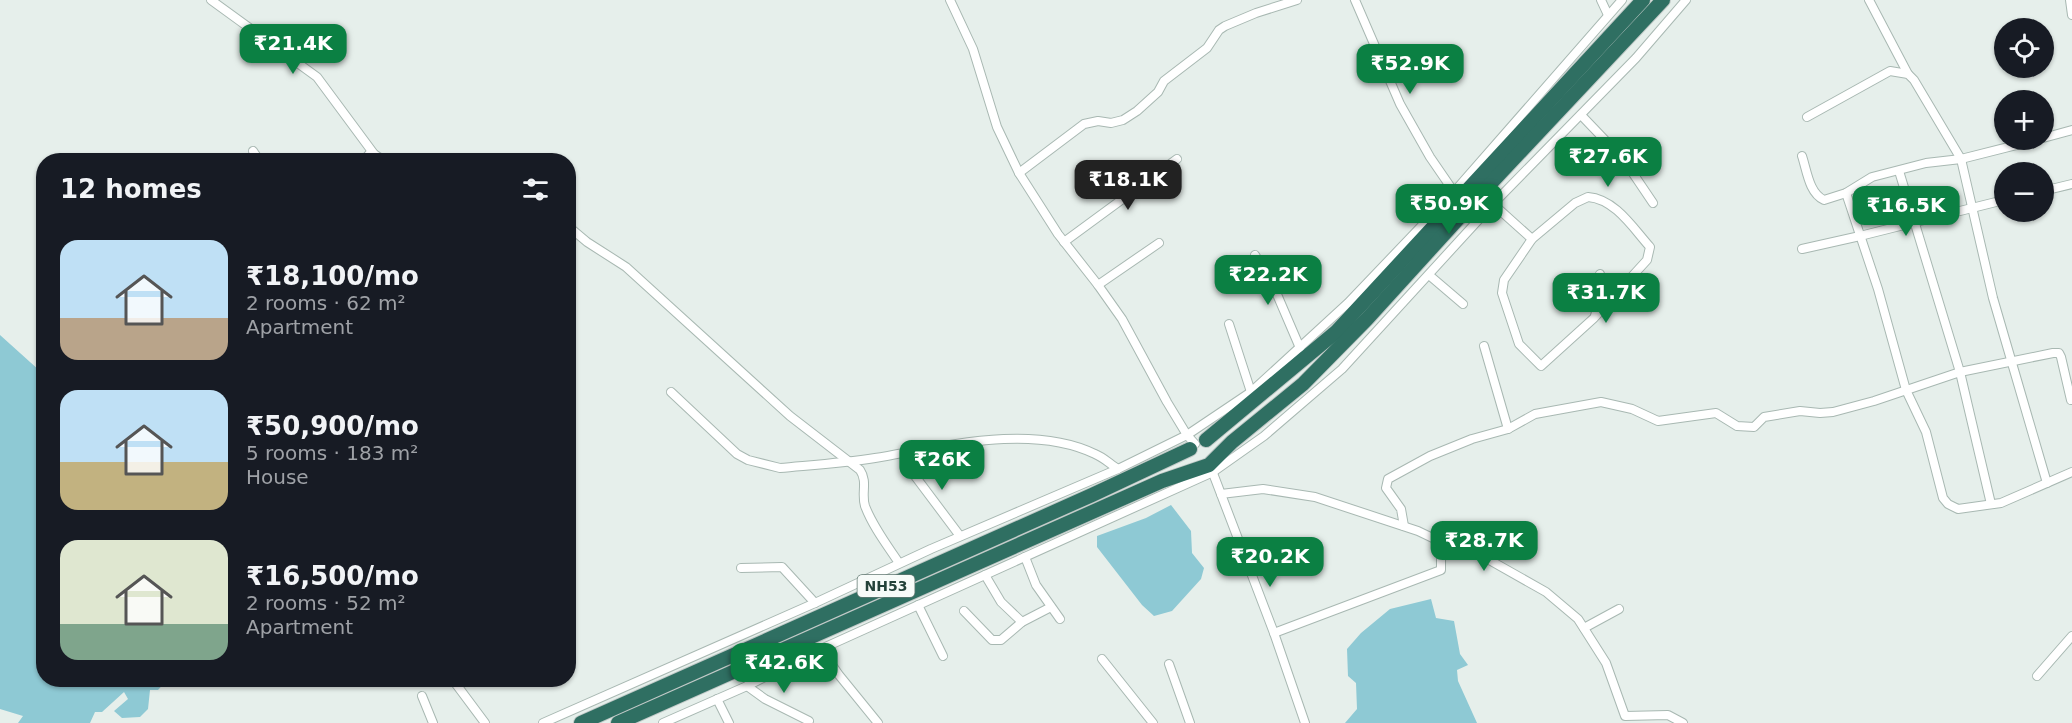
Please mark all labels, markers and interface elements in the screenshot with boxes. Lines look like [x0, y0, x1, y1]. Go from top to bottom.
map controls [1994, 18, 2054, 222]
button: locate [1994, 18, 2054, 78]
pin: ₹21.4K [244, 24, 342, 75]
text: ₹21.4K [254, 31, 332, 55]
pin: ₹52.9K [1361, 44, 1459, 95]
text: ₹52.9K [1371, 51, 1449, 75]
button: + [1994, 90, 2054, 150]
pin: ₹27.6K [1559, 137, 1657, 188]
text: ₹27.6K [1569, 144, 1647, 168]
pin: ₹18.1K [1079, 160, 1177, 211]
button: − [1994, 162, 2054, 222]
text: ₹18.1K [1089, 167, 1167, 191]
icon: filters [519, 173, 552, 206]
text: 12 homes [60, 174, 202, 204]
pin: ₹50.9K [1400, 184, 1498, 235]
pin: ₹16.5K [1857, 186, 1955, 237]
text: ₹50.9K [1410, 191, 1488, 215]
text: ₹16.5K [1867, 193, 1945, 217]
pin: ₹22.2K [1219, 255, 1317, 306]
text: ₹18,100/mo [246, 261, 419, 291]
text: ₹22.2K [1229, 262, 1307, 286]
icon: home [108, 264, 180, 336]
pin: ₹31.7K [1557, 273, 1655, 324]
text: ₹31.7K [1567, 280, 1645, 304]
text: 2 rooms · 62 m² [246, 291, 406, 315]
text: Apartment [246, 315, 353, 339]
text: ₹50,900/mo [246, 411, 419, 441]
icon: home [108, 414, 180, 486]
pin: ₹26K [906, 440, 978, 491]
text: 5 rooms · 183 m² [246, 441, 418, 465]
text: ₹26K [913, 447, 971, 471]
text: House [246, 465, 309, 489]
pin: ₹28.7K [1435, 521, 1533, 572]
text: ₹28.7K [1445, 528, 1523, 552]
pin: ₹20.2K [1221, 537, 1319, 588]
text: ₹20.2K [1231, 544, 1309, 568]
text: ₹16,500/mo [246, 561, 419, 591]
icon: home [108, 564, 180, 636]
road number: NH53 [858, 575, 914, 597]
text: 2 rooms · 52 m² [246, 591, 406, 615]
text: Apartment [246, 615, 353, 639]
pin: ₹42.6K [735, 643, 833, 694]
text: ₹42.6K [745, 650, 823, 674]

